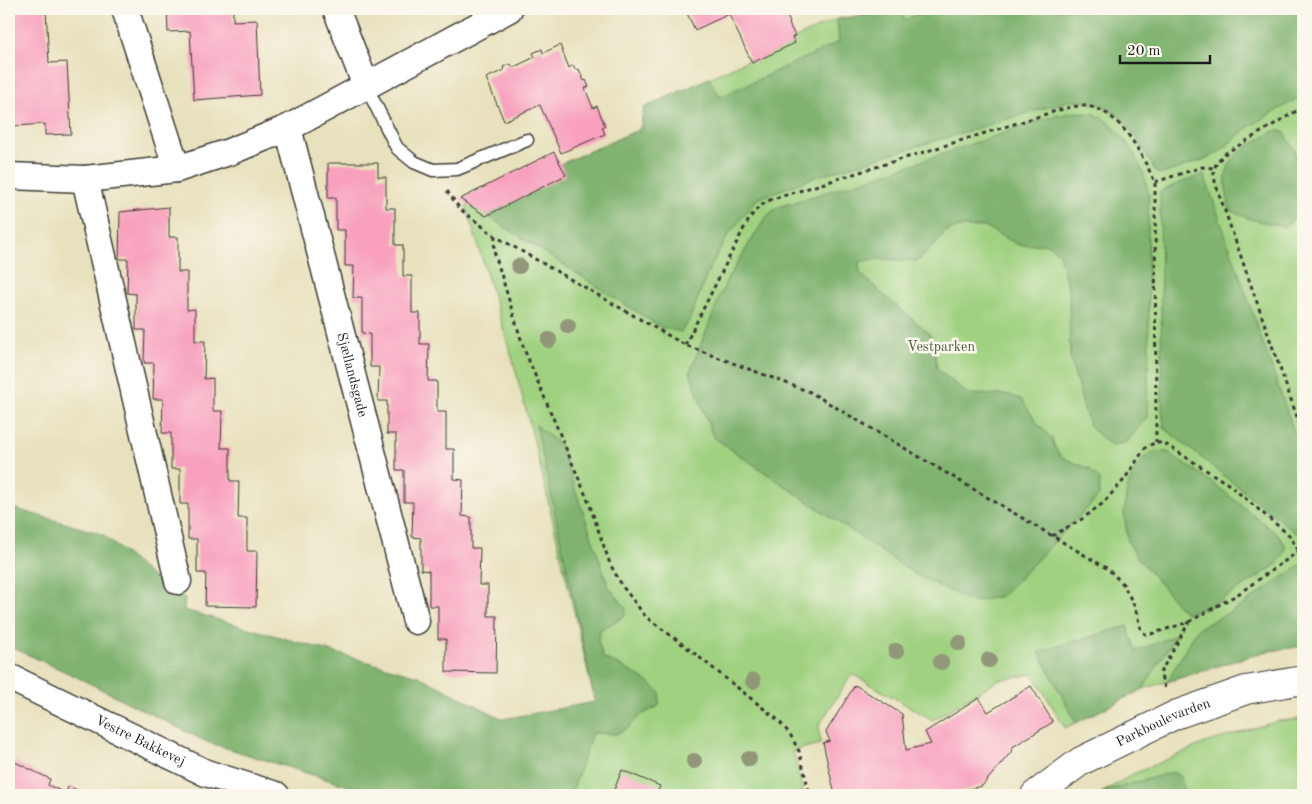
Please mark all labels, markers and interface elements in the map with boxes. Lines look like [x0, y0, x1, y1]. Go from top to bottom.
scale bar [1120, 32, 1210, 64]
text: 20 m [1127, 44, 1161, 59]
street label: Sjællandsgade [334, 331, 370, 419]
park label: Vestparken [907, 340, 975, 354]
street label: Parkboulevarden [1114, 696, 1213, 750]
street label: Vestre Bakkevej [93, 713, 188, 769]

